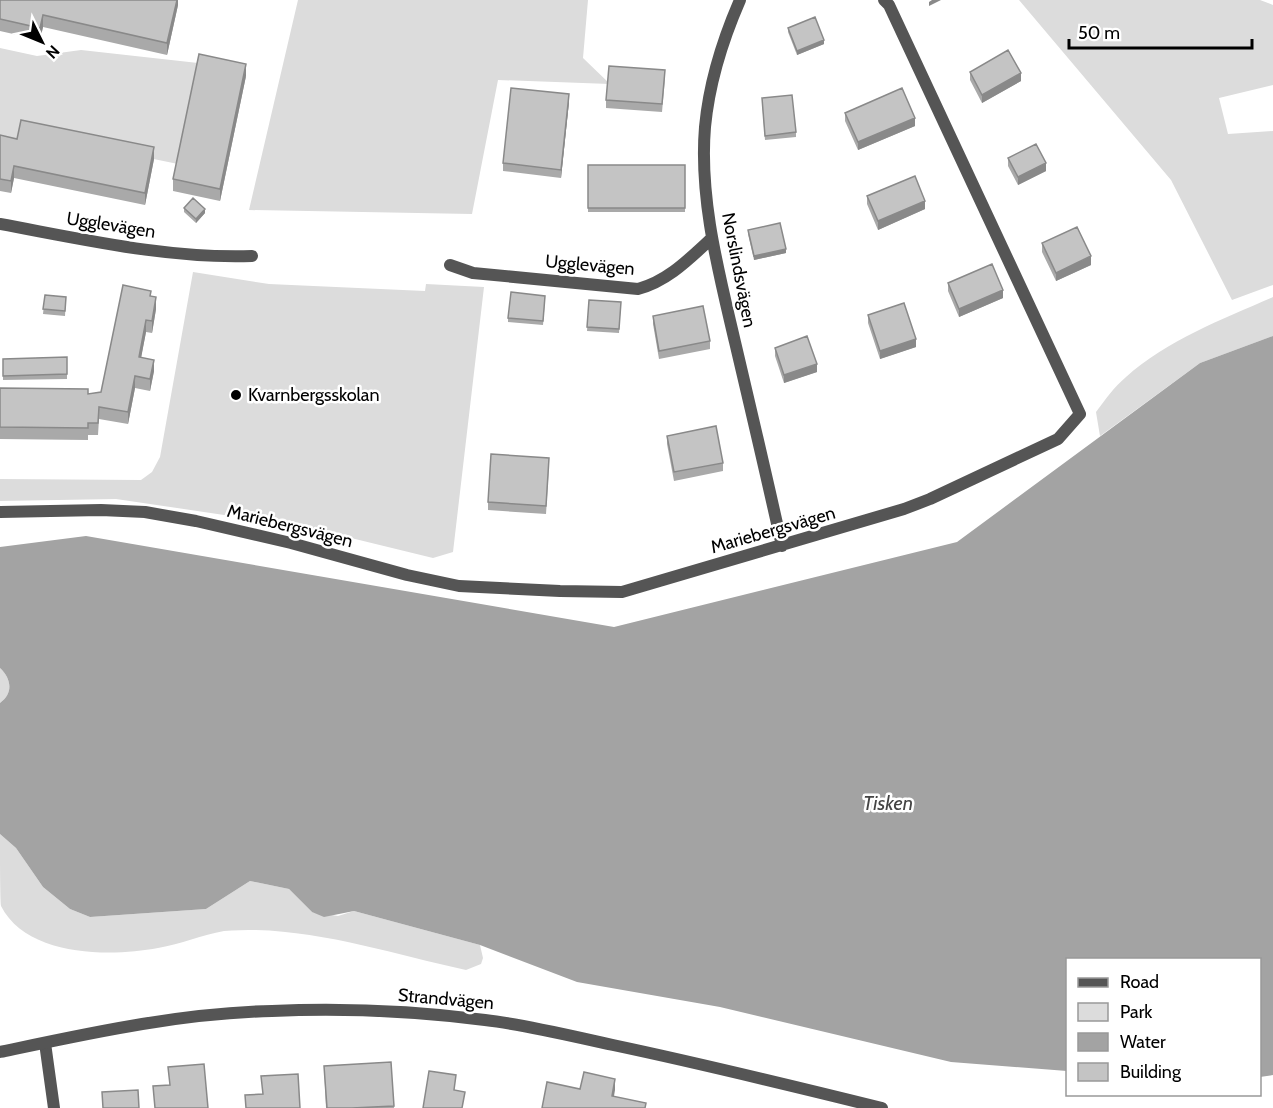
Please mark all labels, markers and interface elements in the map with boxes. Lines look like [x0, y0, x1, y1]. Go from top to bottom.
north arrow [12, 12, 72, 72]
scale bar [1069, 12, 1252, 50]
text: 50 m [1078, 22, 1120, 44]
text: N [42, 41, 63, 63]
street label: Ugglevägen [65, 207, 157, 243]
street label: Norslindsvägen [717, 211, 761, 329]
street label: Ugglevägen [544, 250, 636, 280]
place label: Kvarnbergsskolan [248, 384, 380, 406]
marker: Kvarnbergsskolan [229, 388, 243, 402]
street label: Mariebergsvägen [225, 500, 355, 552]
street label: Mariebergsvägen [708, 502, 838, 558]
water label: Tisken [863, 791, 913, 815]
legend [1066, 958, 1261, 1096]
text: Road [1120, 971, 1159, 993]
street label: Strandvägen [397, 984, 495, 1014]
text: Park [1120, 1001, 1153, 1023]
text: Water [1120, 1031, 1166, 1053]
text: Building [1120, 1061, 1182, 1083]

